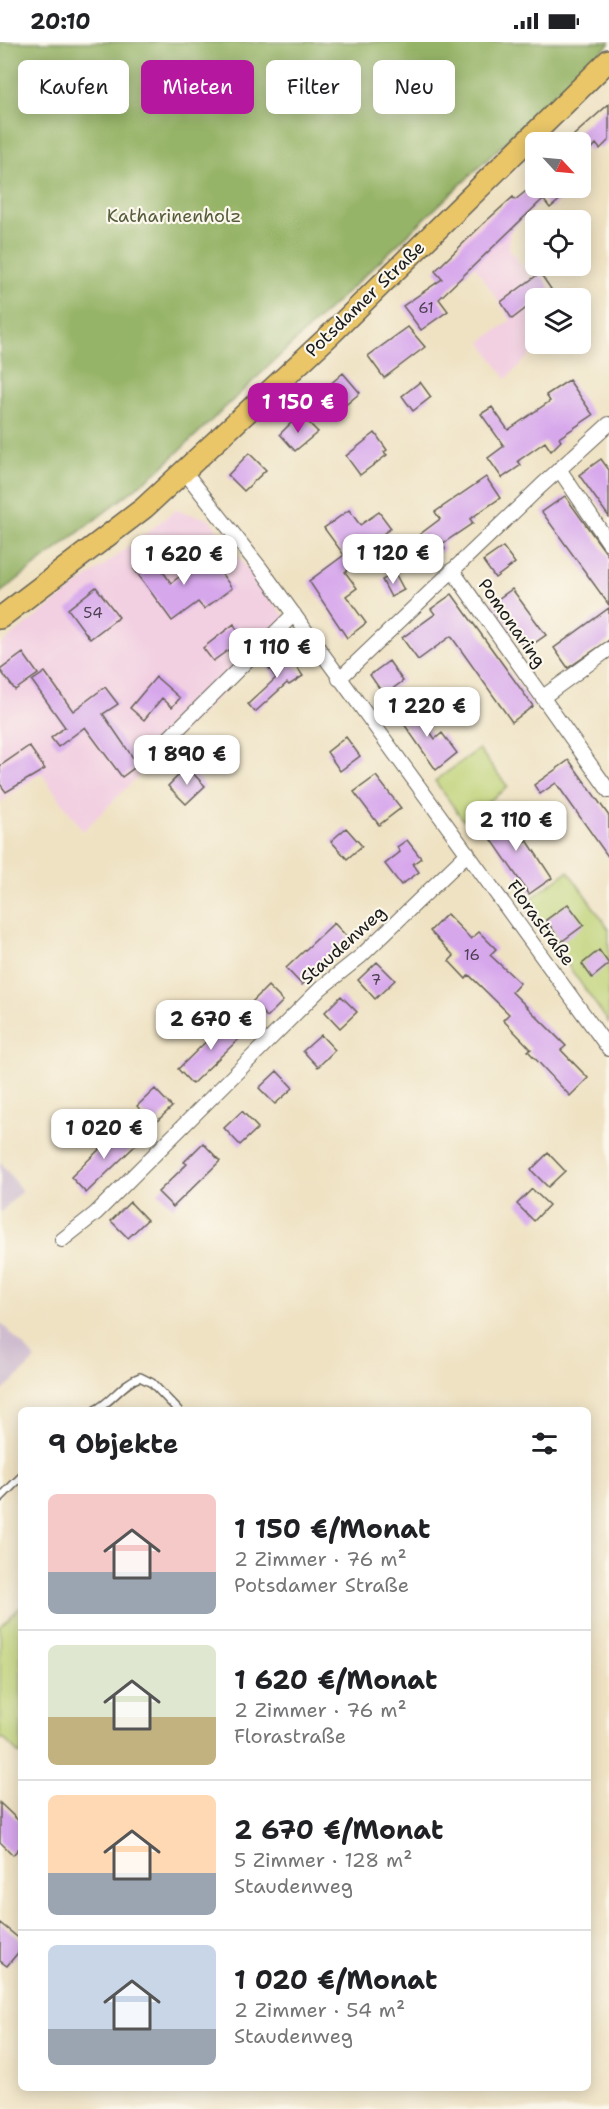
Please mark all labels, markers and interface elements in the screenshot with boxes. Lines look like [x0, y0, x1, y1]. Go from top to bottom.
text: 20:10 [30, 7, 91, 36]
chip: Kaufen [18, 60, 129, 114]
chip: Mieten [141, 60, 254, 114]
chip: Filter [266, 60, 361, 114]
chip: Neu [373, 60, 455, 114]
north arrow [525, 132, 591, 198]
map controls [525, 132, 591, 354]
park label: Katharinenholz [107, 204, 241, 228]
button: locate [525, 210, 591, 276]
street label: Potsdamer Straße [300, 236, 430, 362]
button: layers [525, 288, 591, 354]
house number: 61 [418, 298, 434, 318]
pin: 1 150 € [243, 383, 353, 434]
text: 1 150 € [262, 389, 334, 415]
pin: 1 120 € [338, 534, 448, 585]
pin: 1 620 € [129, 535, 239, 586]
text: 1 120 € [357, 540, 429, 566]
text: 1 620 € [145, 541, 223, 567]
street label: Pomonaring [472, 574, 552, 672]
house number: 54 [83, 603, 103, 623]
pin: 1 110 € [222, 628, 332, 679]
text: 1 110 € [243, 634, 311, 660]
pin: 1 220 € [372, 687, 482, 738]
text: 1 220 € [388, 693, 466, 719]
pin: 1 890 € [132, 735, 242, 786]
text: 1 890 € [148, 741, 226, 767]
pin: 2 110 € [461, 801, 571, 852]
text: 2 110 € [480, 807, 552, 833]
street label: Florastraße [502, 875, 580, 971]
street label: Staudenweg [295, 900, 391, 990]
house number: 16 [464, 945, 480, 965]
house number: 7 [371, 970, 381, 990]
pin: 2 670 € [156, 1000, 266, 1051]
text: 2 670 € [170, 1006, 252, 1032]
pin: 1 020 € [49, 1109, 159, 1160]
text: 1 020 € [65, 1115, 143, 1141]
text: 9 Objekte [48, 1426, 178, 1461]
icon: filters [528, 1427, 561, 1460]
text: 1 150 €/Monat [234, 1511, 430, 1546]
icon: home [96, 1518, 168, 1590]
text: 2 Zimmer · 76 m² [234, 1546, 407, 1572]
text: Potsdamer Straße [234, 1572, 409, 1598]
text: 1 620 €/Monat [234, 1662, 437, 1697]
icon: home [96, 1669, 168, 1741]
text: 2 Zimmer · 76 m² [234, 1697, 407, 1723]
text: Florastraße [234, 1723, 346, 1749]
text: 2 670 €/Monat [234, 1812, 443, 1847]
icon: home [96, 1819, 168, 1891]
text: 5 Zimmer · 128 m² [234, 1847, 412, 1873]
text: Staudenweg [234, 1873, 353, 1899]
text: 1 020 €/Monat [234, 1962, 437, 1997]
icon: home [96, 1969, 168, 2041]
text: 2 Zimmer · 54 m² [234, 1997, 405, 2023]
text: Staudenweg [234, 2023, 353, 2049]

